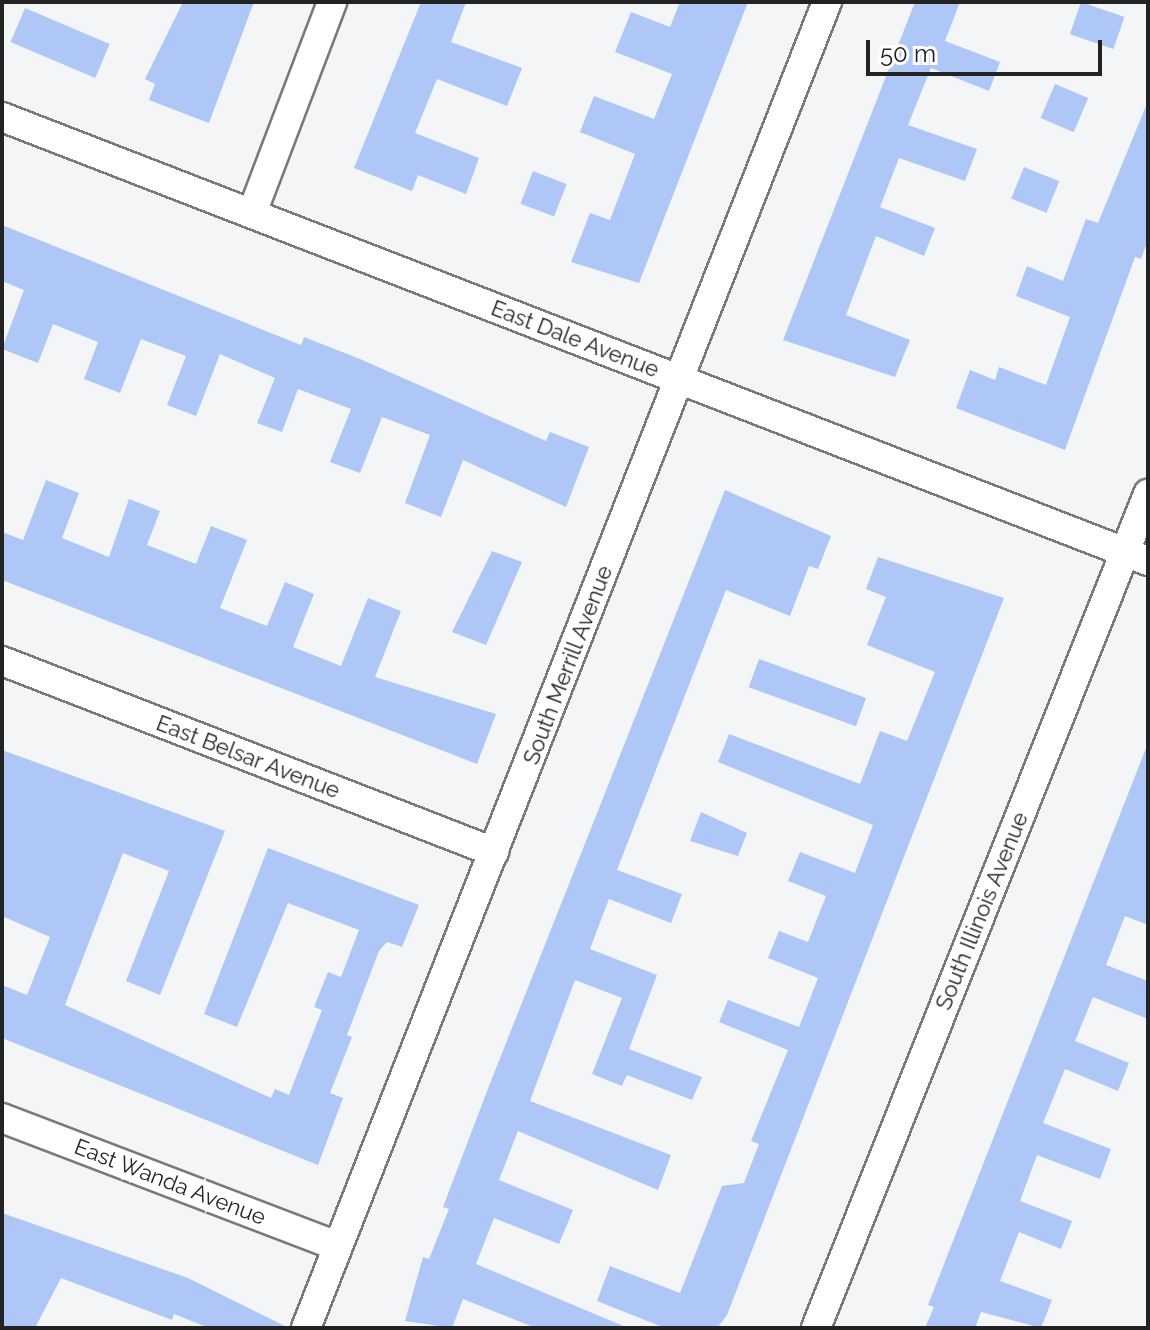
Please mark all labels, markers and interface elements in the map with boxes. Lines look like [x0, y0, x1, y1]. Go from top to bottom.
scale bar [870, 24, 1106, 74]
text: 50 m [880, 39, 936, 68]
street label: East Dale Avenue [487, 295, 663, 383]
street label: South Merrill Avenue [518, 561, 618, 769]
street label: East Belsar Avenue [152, 710, 344, 804]
street label: South Illinois Avenue [930, 808, 1034, 1014]
street label: East Wanda Avenue [70, 1133, 270, 1231]

